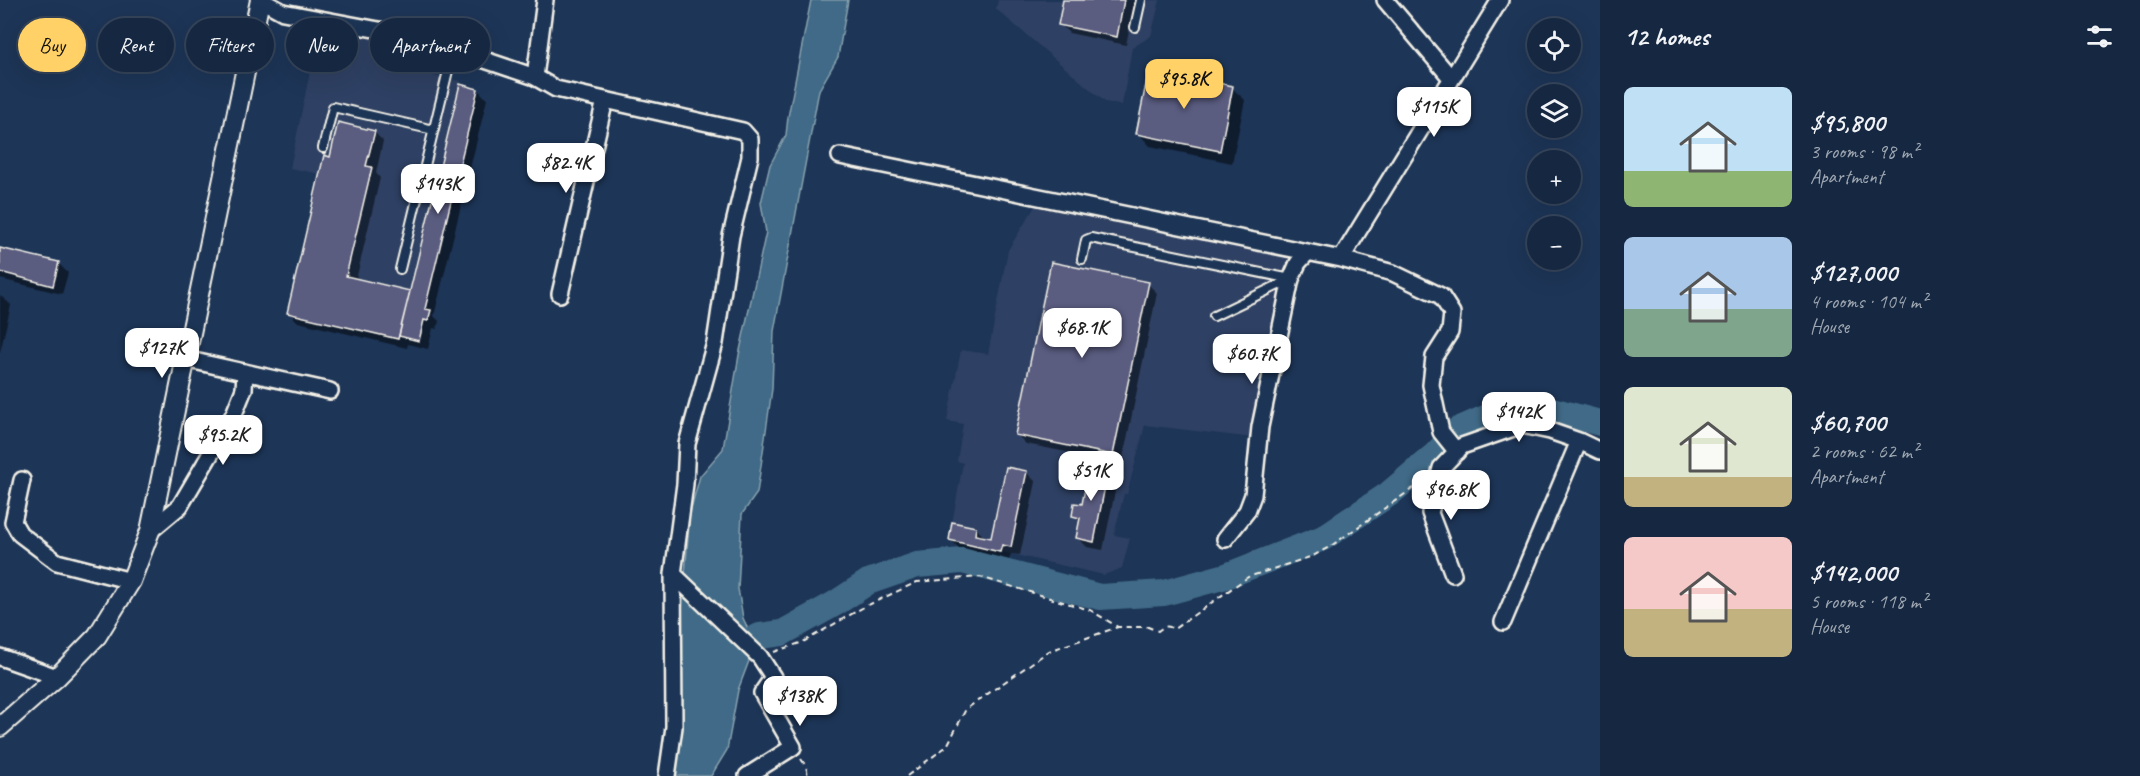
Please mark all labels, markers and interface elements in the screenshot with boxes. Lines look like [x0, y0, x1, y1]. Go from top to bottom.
chip: Buy [18, 18, 86, 72]
chip: Rent [98, 18, 174, 72]
chip: Filters [186, 18, 274, 72]
chip: New [286, 18, 358, 72]
chip: Apartment [370, 18, 490, 72]
map controls [1527, 18, 1581, 270]
button: locate [1527, 18, 1581, 72]
text: 12 homes [1624, 20, 1709, 53]
icon: filters [2083, 20, 2116, 53]
pin: $95.8K [1135, 59, 1233, 110]
text: $95.8K [1159, 66, 1209, 91]
button: layers [1527, 84, 1581, 138]
pin: $115K [1392, 87, 1476, 138]
text: $115K [1411, 94, 1457, 119]
text: $95,800 [1810, 106, 1885, 139]
icon: home [1672, 111, 1744, 183]
text: 3 rooms · 98 m² [1810, 139, 1918, 164]
pin: $82.4K [517, 143, 615, 194]
text: $82.4K [541, 150, 591, 175]
button: + [1527, 150, 1581, 204]
pin: $143K [396, 164, 480, 215]
text: Apartment [1810, 164, 1883, 189]
text: $143K [415, 171, 461, 196]
button: − [1527, 216, 1581, 270]
text: $127,000 [1810, 256, 1897, 289]
icon: home [1672, 261, 1744, 333]
text: 4 rooms · 104 m² [1810, 289, 1927, 314]
pin: $68.1K [1033, 308, 1131, 359]
text: House [1810, 314, 1849, 339]
text: $68.1K [1057, 315, 1107, 340]
pin: $127K [120, 328, 204, 379]
pin: $60.7K [1203, 334, 1301, 385]
text: $127K [139, 335, 185, 360]
text: $60.7K [1227, 341, 1277, 366]
pin: $142K [1477, 392, 1561, 443]
text: $142K [1496, 399, 1542, 424]
text: $60,700 [1810, 406, 1886, 439]
icon: home [1672, 411, 1744, 483]
pin: $95.2K [174, 415, 272, 466]
text: $95.2K [198, 422, 248, 447]
text: 2 rooms · 62 m² [1810, 439, 1918, 464]
pin: $51K [1055, 451, 1127, 502]
text: $51K [1073, 458, 1109, 483]
text: Apartment [1810, 464, 1883, 489]
pin: $96.8K [1402, 470, 1500, 521]
text: $96.8K [1426, 477, 1476, 502]
text: $142,000 [1810, 556, 1897, 589]
icon: home [1672, 561, 1744, 633]
text: 5 rooms · 118 m² [1810, 589, 1927, 614]
text: House [1810, 614, 1849, 639]
pin: $138K [758, 676, 842, 727]
text: $138K [777, 683, 823, 708]

